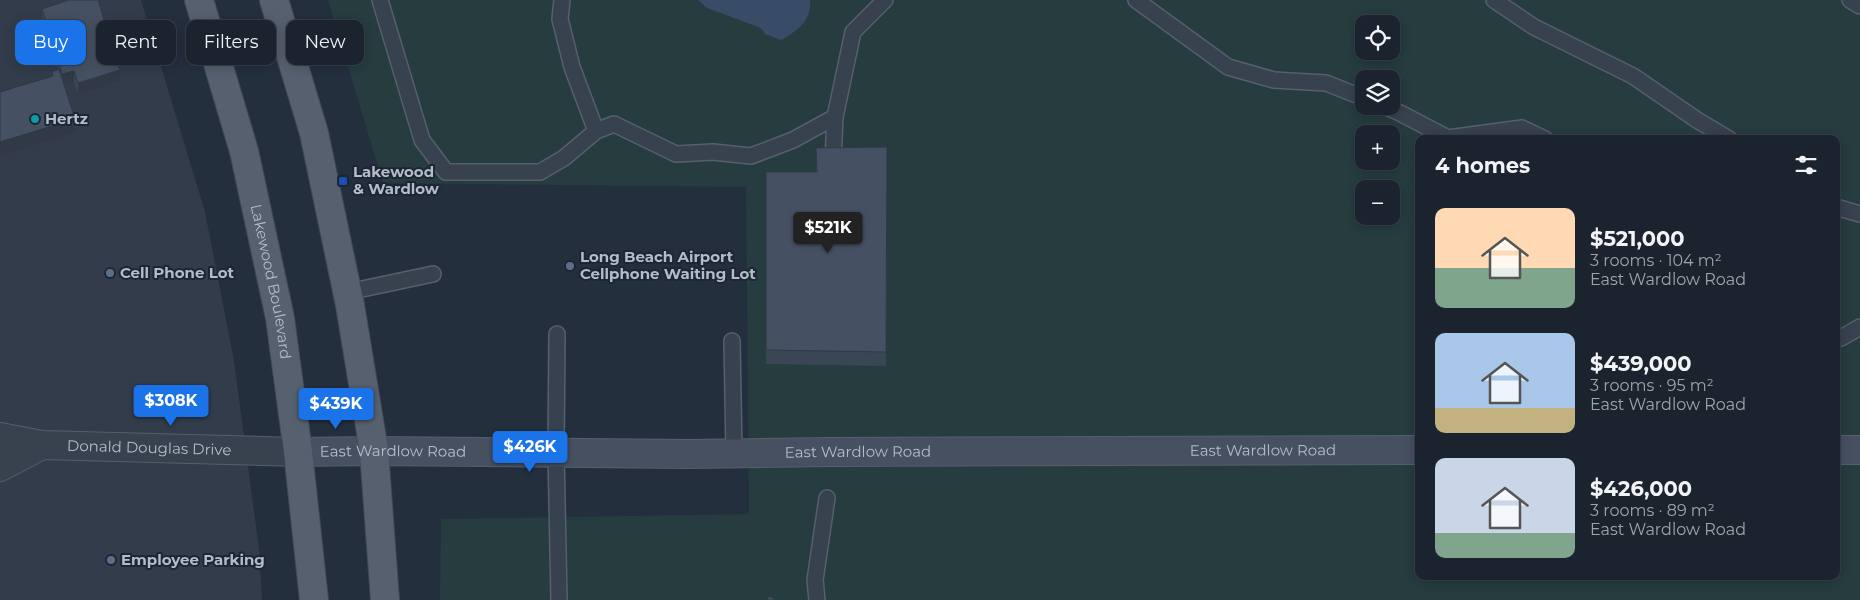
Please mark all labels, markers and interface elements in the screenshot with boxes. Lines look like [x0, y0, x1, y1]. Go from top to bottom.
map controls [1355, 15, 1400, 225]
button: locate [1355, 15, 1400, 60]
chip: Buy [15, 20, 86, 65]
chip: Rent [96, 20, 176, 65]
chip: Filters [186, 20, 276, 65]
chip: New [286, 20, 364, 65]
button: layers [1355, 70, 1400, 115]
place label: Hertz [45, 109, 88, 128]
marker: Hertz [29, 113, 41, 125]
button: + [1355, 125, 1400, 170]
icon: filters [1792, 151, 1820, 179]
text: 4 homes [1435, 153, 1530, 178]
place label: Lakewood & Wardlow [353, 162, 440, 198]
marker: Lakewood & Wardlow [337, 175, 349, 187]
button: − [1355, 180, 1400, 225]
street label: Lakewood Boulevard [247, 202, 295, 360]
pin: $521K [793, 212, 863, 254]
text: $521K [804, 218, 852, 237]
text: $521,000 [1590, 226, 1684, 251]
icon: home [1475, 228, 1535, 288]
place label: Long Beach Airport Cellphone Waiting Lot [580, 247, 756, 283]
text: 3 rooms · 104 m² [1590, 251, 1722, 270]
marker: Long Beach Airport Cellphone Waiting Lot [564, 260, 576, 272]
place label: Cell Phone Lot [120, 263, 235, 282]
marker: Cell Phone Lot [104, 267, 116, 279]
text: East Wardlow Road [1590, 270, 1746, 289]
text: $439,000 [1590, 351, 1691, 376]
icon: home [1475, 353, 1535, 413]
text: 3 rooms · 95 m² [1590, 376, 1714, 395]
pin: $308K [136, 384, 206, 427]
pin: $439K [301, 388, 371, 430]
text: $308K [145, 391, 197, 410]
text: $439K [310, 394, 362, 413]
text: East Wardlow Road [1590, 395, 1746, 414]
pin: $426K [495, 430, 565, 473]
street label: Donald Douglas Drive [67, 436, 232, 459]
text: $426K [504, 437, 556, 456]
street label: East Wardlow Road [1190, 440, 1336, 460]
street label: East Wardlow Road [320, 441, 466, 461]
street label: East Wardlow Road [785, 442, 931, 462]
text: $426,000 [1590, 476, 1692, 501]
icon: home [1475, 478, 1535, 538]
text: 3 rooms · 89 m² [1590, 501, 1715, 520]
text: East Wardlow Road [1590, 520, 1746, 539]
place label: Employee Parking [121, 550, 265, 569]
marker: Employee Parking [105, 554, 117, 566]

